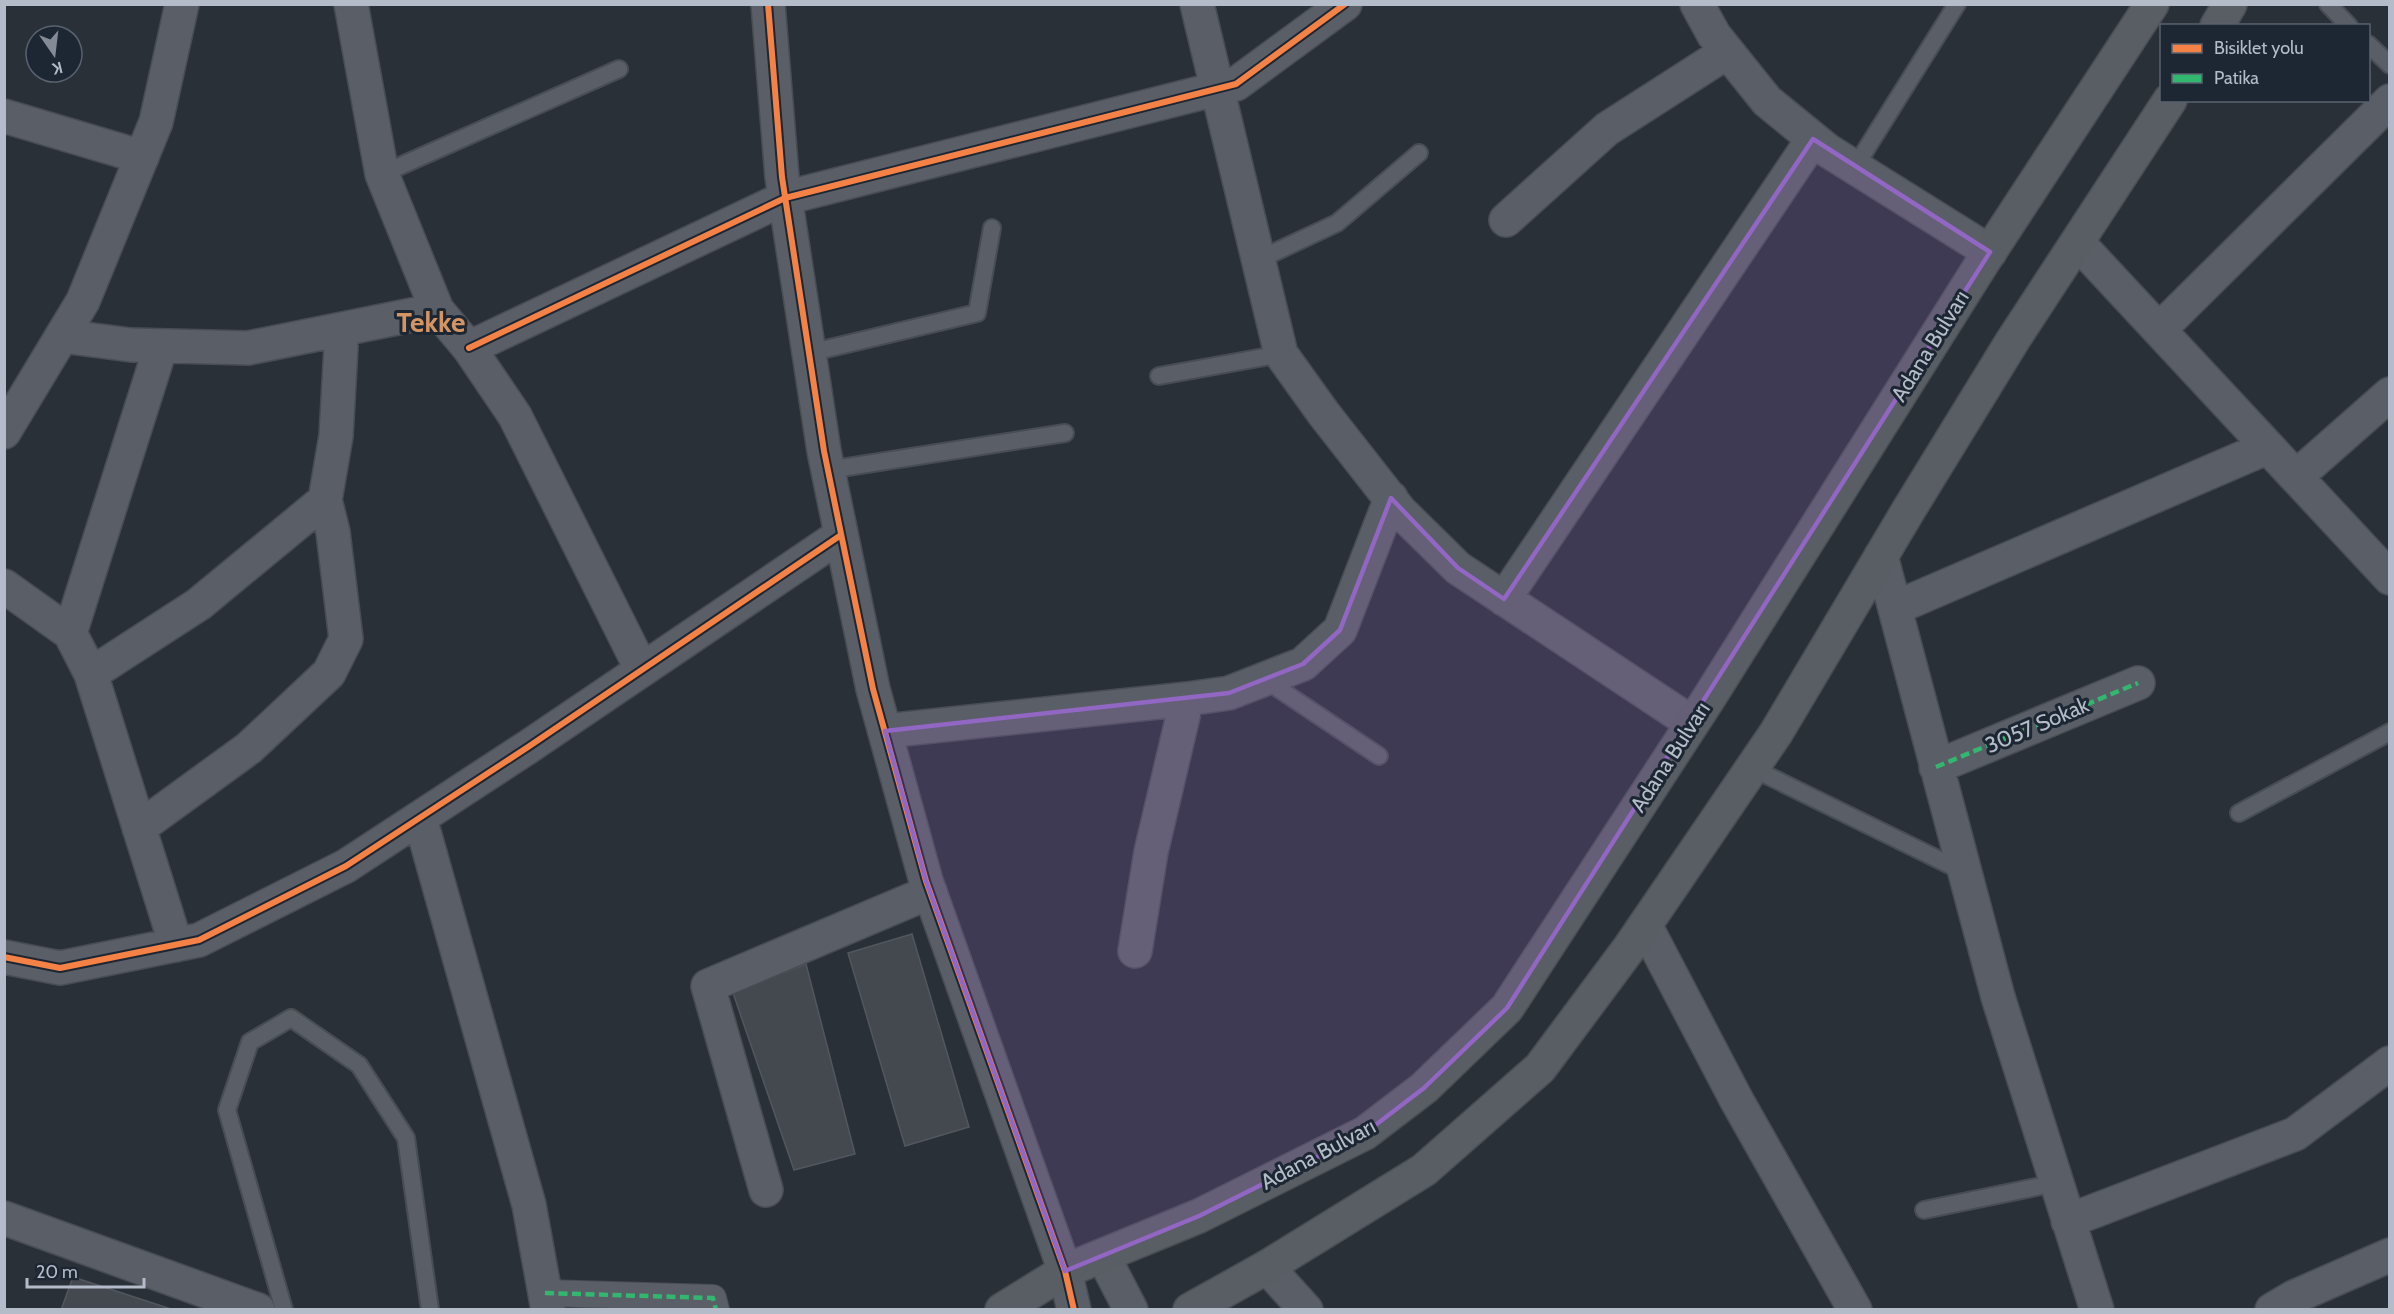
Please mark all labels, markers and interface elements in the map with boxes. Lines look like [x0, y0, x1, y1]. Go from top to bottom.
north arrow [24, 24, 84, 84]
legend [2160, 24, 2370, 102]
text: Bisiklet yolu [2214, 37, 2304, 59]
text: K [50, 58, 65, 79]
text: Patika [2214, 67, 2259, 89]
street label: Adana Bulvarı [1885, 285, 1975, 407]
district label: Tekke [397, 305, 465, 339]
street label: 3057 Sokak [1981, 691, 2093, 759]
street label: Adana Bulvarı [1624, 697, 1716, 817]
street label: Adana Bulvarı [1256, 1112, 1380, 1196]
scale bar [27, 1251, 144, 1289]
text: 20 m [36, 1261, 78, 1283]

